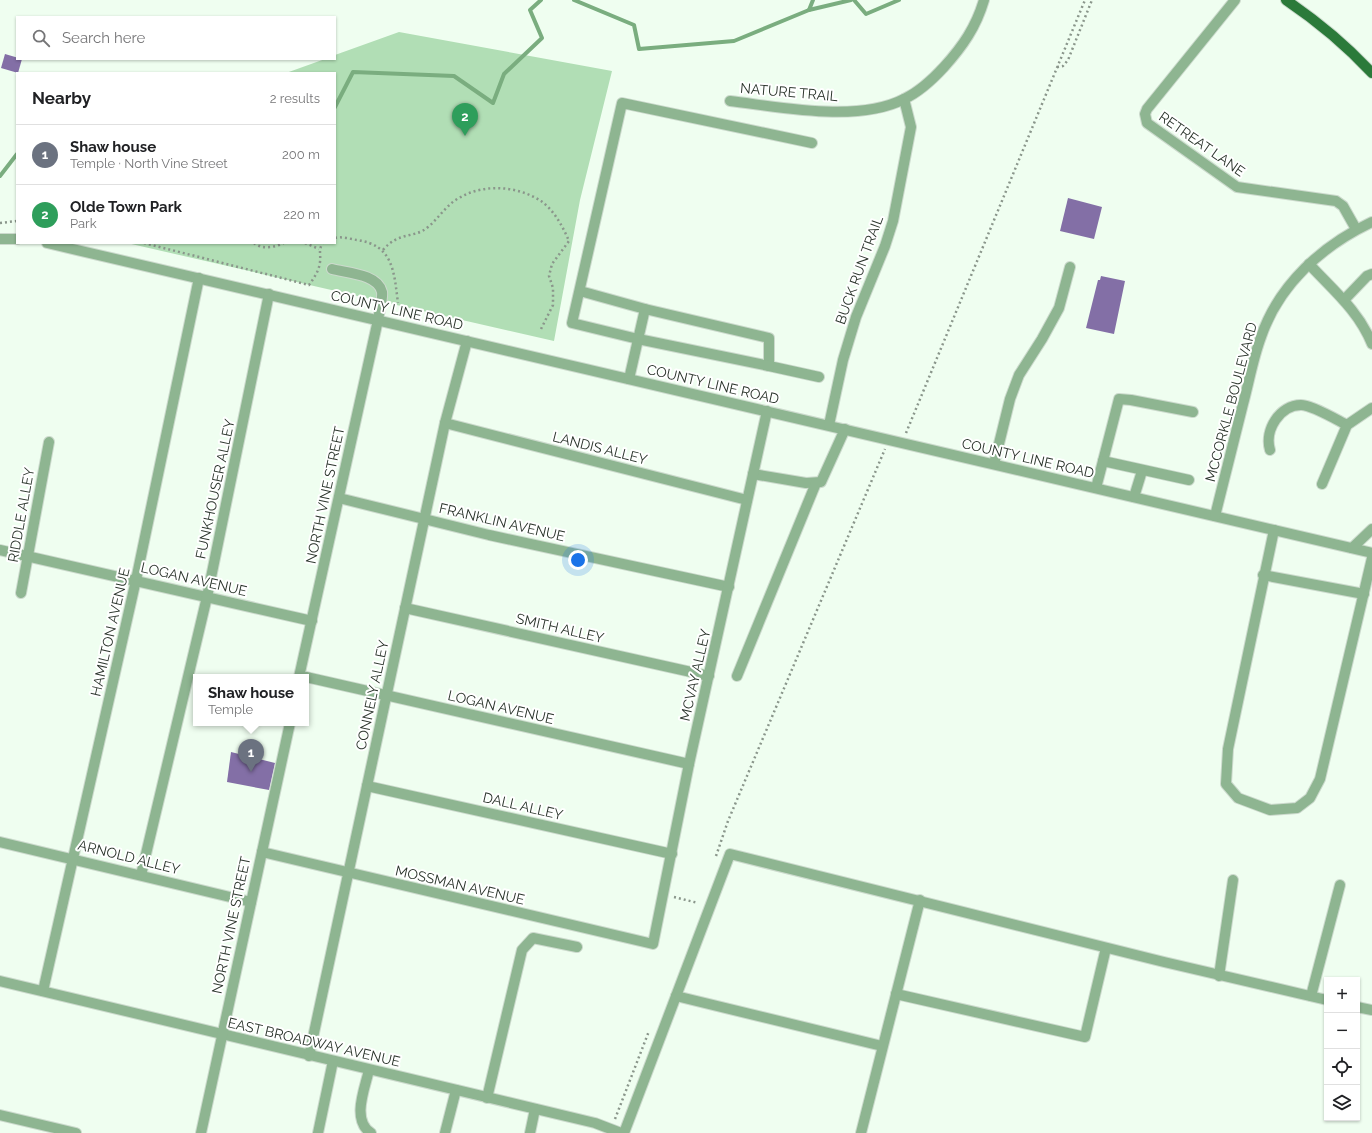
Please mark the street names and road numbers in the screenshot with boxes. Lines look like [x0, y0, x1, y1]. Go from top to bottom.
street label: NATURE TRAIL [739, 80, 839, 104]
street label: RETREAT LANE [1156, 108, 1248, 180]
street label: BUCK RUN TRAIL [832, 214, 886, 326]
street label: COUNTY LINE ROAD [329, 287, 465, 333]
street label: MCCORKLE BOULEVARD [1202, 320, 1260, 484]
street label: COUNTY LINE ROAD [645, 361, 781, 407]
street label: FUNKHOUSER ALLEY [192, 418, 238, 560]
street label: NORTH VINE STREET [303, 424, 347, 565]
street label: LANDIS ALLEY [551, 429, 649, 467]
street label: COUNTY LINE ROAD [960, 435, 1096, 481]
street label: RIDDLE ALLEY [5, 466, 37, 564]
street label: FRANKLIN AVENUE [437, 500, 567, 544]
street label: LOGAN AVENUE [139, 559, 249, 599]
street label: HAMILTON AVENUE [87, 566, 133, 698]
street label: SMITH ALLEY [515, 610, 605, 646]
street label: MCVAY ALLEY [677, 627, 713, 723]
street label: CONNELY ALLEY [353, 639, 391, 751]
street label: LOGAN AVENUE [446, 687, 556, 727]
street label: DALL ALLEY [481, 789, 565, 823]
street label: ARNOLD ALLEY [76, 837, 182, 877]
street label: NORTH VINE STREET [209, 854, 253, 995]
street label: MOSSMAN AVENUE [394, 862, 526, 908]
street label: EAST BROADWAY AVENUE [226, 1014, 402, 1070]

